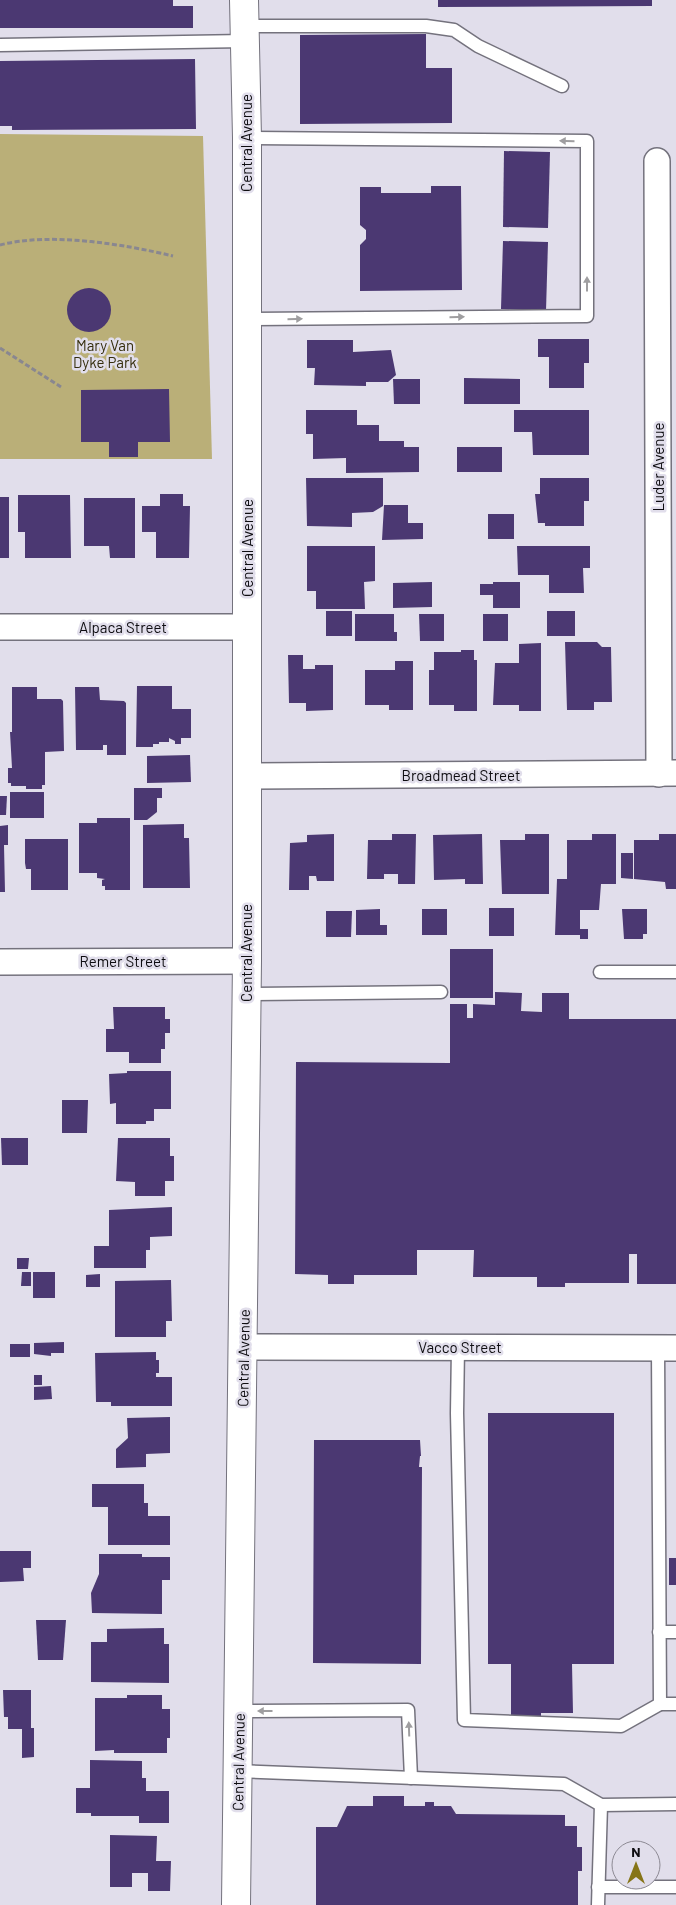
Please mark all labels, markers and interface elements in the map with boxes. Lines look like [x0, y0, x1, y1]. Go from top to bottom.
street label: Central Avenue [237, 94, 255, 192]
one-way arrow [558, 137, 574, 145]
one-way arrow [583, 275, 591, 291]
one-way arrow [449, 313, 465, 321]
one-way arrow [287, 315, 303, 323]
park label: Mary Van Dyke Park [73, 336, 137, 371]
street label: Luder Avenue [649, 423, 667, 511]
street label: Central Avenue [238, 499, 256, 597]
street label: Alpaca Street [79, 618, 167, 636]
street label: Broadmead Street [402, 766, 520, 784]
street label: Central Avenue [237, 904, 255, 1002]
street label: Remer Street [80, 952, 166, 970]
street label: Central Avenue [233, 1309, 253, 1407]
street label: Vacco Street [418, 1338, 502, 1356]
one-way arrow [256, 1707, 272, 1715]
street label: Central Avenue [228, 1713, 248, 1811]
one-way arrow [405, 1721, 413, 1737]
north arrow [611, 1840, 661, 1890]
text: N [631, 1843, 641, 1860]

